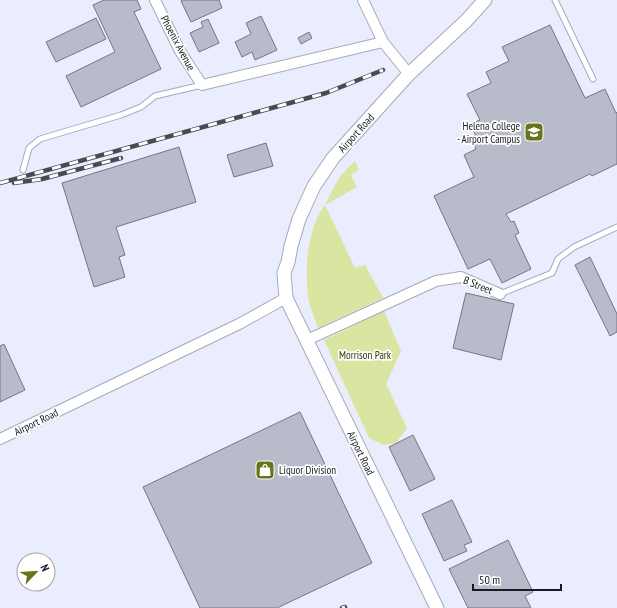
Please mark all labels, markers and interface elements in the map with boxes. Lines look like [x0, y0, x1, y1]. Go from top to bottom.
street label: Phoenix Avenue [158, 13, 199, 73]
street label: Airport Road [335, 110, 377, 155]
place label: Helena College - Airport Campus [457, 119, 520, 146]
school or university icon: Helena College - Airport Campus [523, 121, 545, 143]
street label: B Street [461, 273, 495, 297]
park label: Morrison Park [339, 348, 392, 362]
street label: Airport Road [12, 405, 61, 439]
street label: Airport Road [344, 429, 378, 478]
shop icon: Liquor Division [254, 459, 276, 481]
place label: Liquor Division [279, 463, 336, 477]
north arrow [16, 552, 56, 592]
text: N [37, 562, 53, 573]
scale bar [473, 566, 561, 592]
text: 50 m [479, 572, 500, 587]

